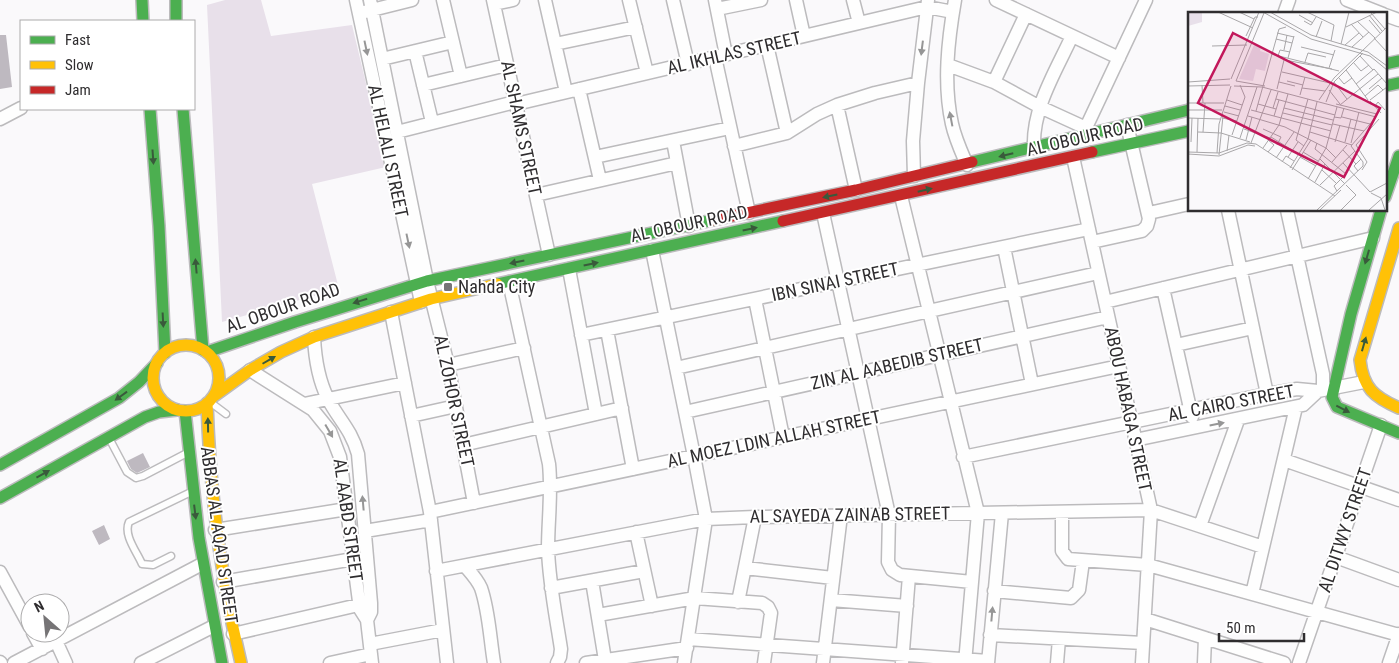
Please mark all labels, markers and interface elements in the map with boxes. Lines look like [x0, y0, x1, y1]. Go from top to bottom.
inset map [1188, 12, 1386, 211]
legend [20, 20, 195, 110]
street label: AL IKHLAS STREET [665, 27, 803, 78]
text: Fast [65, 31, 90, 49]
one-way arrow [362, 40, 370, 55]
one-way arrow [918, 41, 926, 57]
text: Slow [65, 56, 94, 74]
street label: AL SHAMS STREET [497, 59, 546, 197]
text: Jam [65, 81, 91, 99]
street label: AL HELALI STREET [364, 83, 413, 219]
one-way arrow [947, 111, 955, 126]
street label: AL OBOUR ROAD [1024, 113, 1145, 160]
one-way arrow [149, 150, 157, 166]
one-way arrow [998, 151, 1013, 159]
one-way arrow [918, 186, 933, 194]
one-way arrow [823, 192, 838, 200]
street label: AL OBOUR ROAD [628, 201, 749, 246]
one-way arrow [742, 225, 757, 233]
one-way arrow [404, 233, 412, 248]
one-way arrow [1363, 249, 1371, 264]
one-way arrow [192, 258, 200, 274]
one-way arrow [510, 258, 525, 266]
street label: IBN SINAI STREET [769, 258, 900, 305]
one-way arrow [583, 260, 598, 268]
place label: Nahda City [458, 276, 536, 297]
street label: AL OBOUR ROAD [223, 278, 343, 337]
marker: Nahda City [442, 281, 454, 293]
one-way arrow [352, 298, 367, 305]
one-way arrow [160, 312, 168, 328]
street label: ABOU HABAGA STREET [1101, 325, 1156, 493]
street label: AL ZOHOR STREET [430, 333, 479, 469]
street label: ZIN AL AABEDIB STREET [809, 333, 985, 394]
one-way arrow [1360, 337, 1368, 352]
one-way arrow [262, 355, 275, 364]
street label: AL CAIRO STREET [1166, 380, 1296, 425]
one-way arrow [114, 391, 128, 401]
one-way arrow [1336, 405, 1351, 413]
street label: AL MOEZ LDIN ALLAH STREET [665, 406, 883, 471]
one-way arrow [204, 416, 212, 432]
one-way arrow [1210, 419, 1226, 427]
one-way arrow [325, 425, 334, 438]
street label: ABBAS AL AQAD STREET [197, 445, 242, 625]
street label: AL AABD STREET [329, 457, 368, 583]
street label: AL DITWY STREET [1313, 465, 1376, 595]
one-way arrow [35, 470, 50, 478]
one-way arrow [358, 495, 366, 511]
street label: AL SAYEDA ZAINAB STREET [749, 502, 951, 527]
one-way arrow [191, 504, 199, 520]
north arrow [20, 593, 70, 643]
text: N [32, 597, 47, 615]
one-way arrow [989, 606, 997, 622]
scale bar [1219, 610, 1304, 642]
text: 50 m [1226, 619, 1256, 637]

